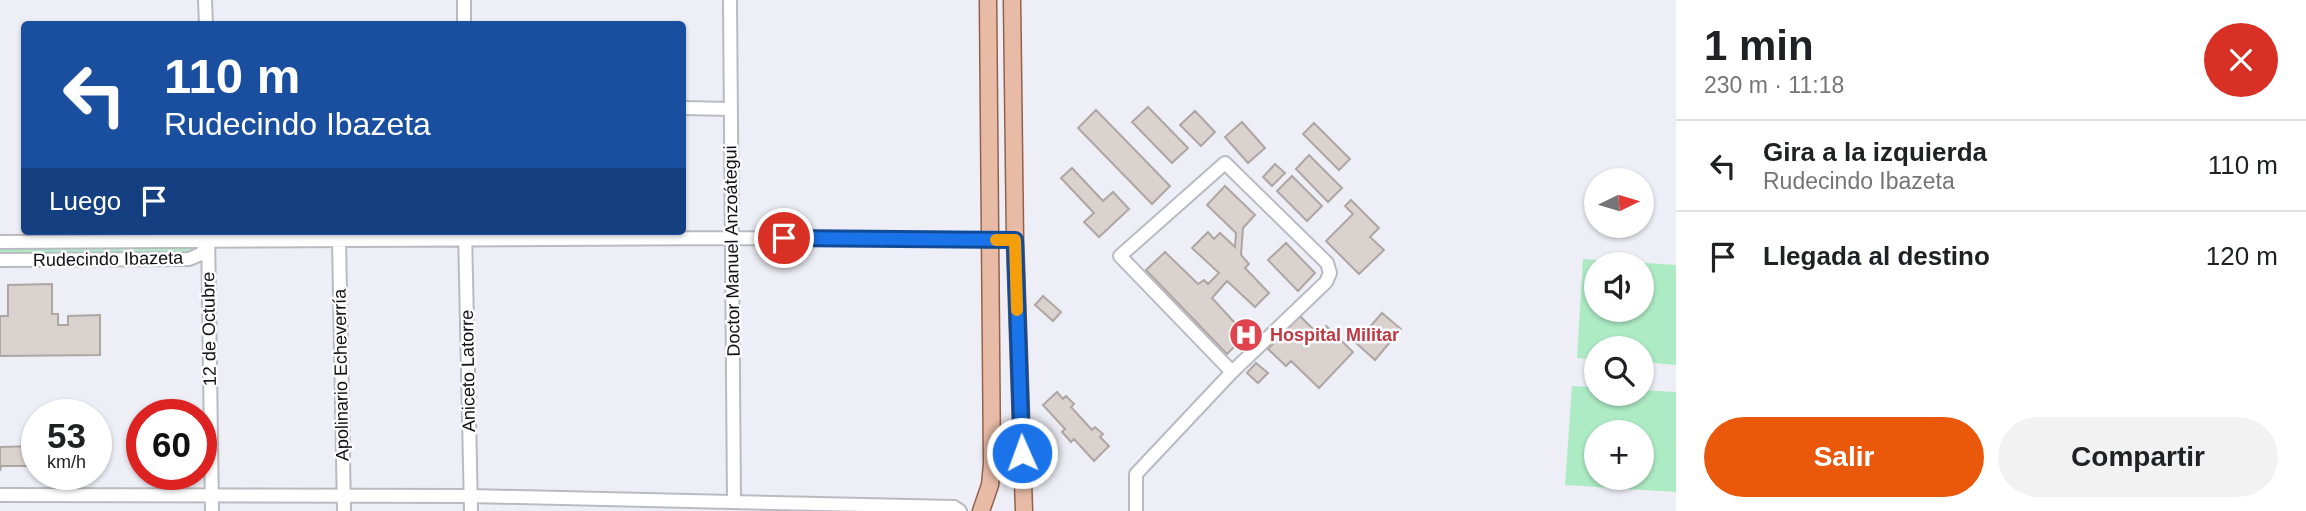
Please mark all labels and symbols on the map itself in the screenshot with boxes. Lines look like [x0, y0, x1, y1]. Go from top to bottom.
street label: Doctor Manuel Anzoátegui [720, 145, 744, 357]
north arrow [1584, 168, 1654, 238]
pin [754, 208, 814, 268]
street label: Rudecindo Ibazeta [33, 248, 184, 270]
street label: 12 de Octubre [198, 272, 220, 386]
street label: Apolinario Echeverría [329, 288, 353, 461]
street label: Aniceto Latorre [457, 310, 479, 432]
hospital icon: Hospital Militar [1227, 316, 1265, 354]
place label: Hospital Militar [1270, 325, 1399, 345]
speed limit sign: 60 [126, 399, 217, 490]
position arrow [985, 416, 1059, 490]

